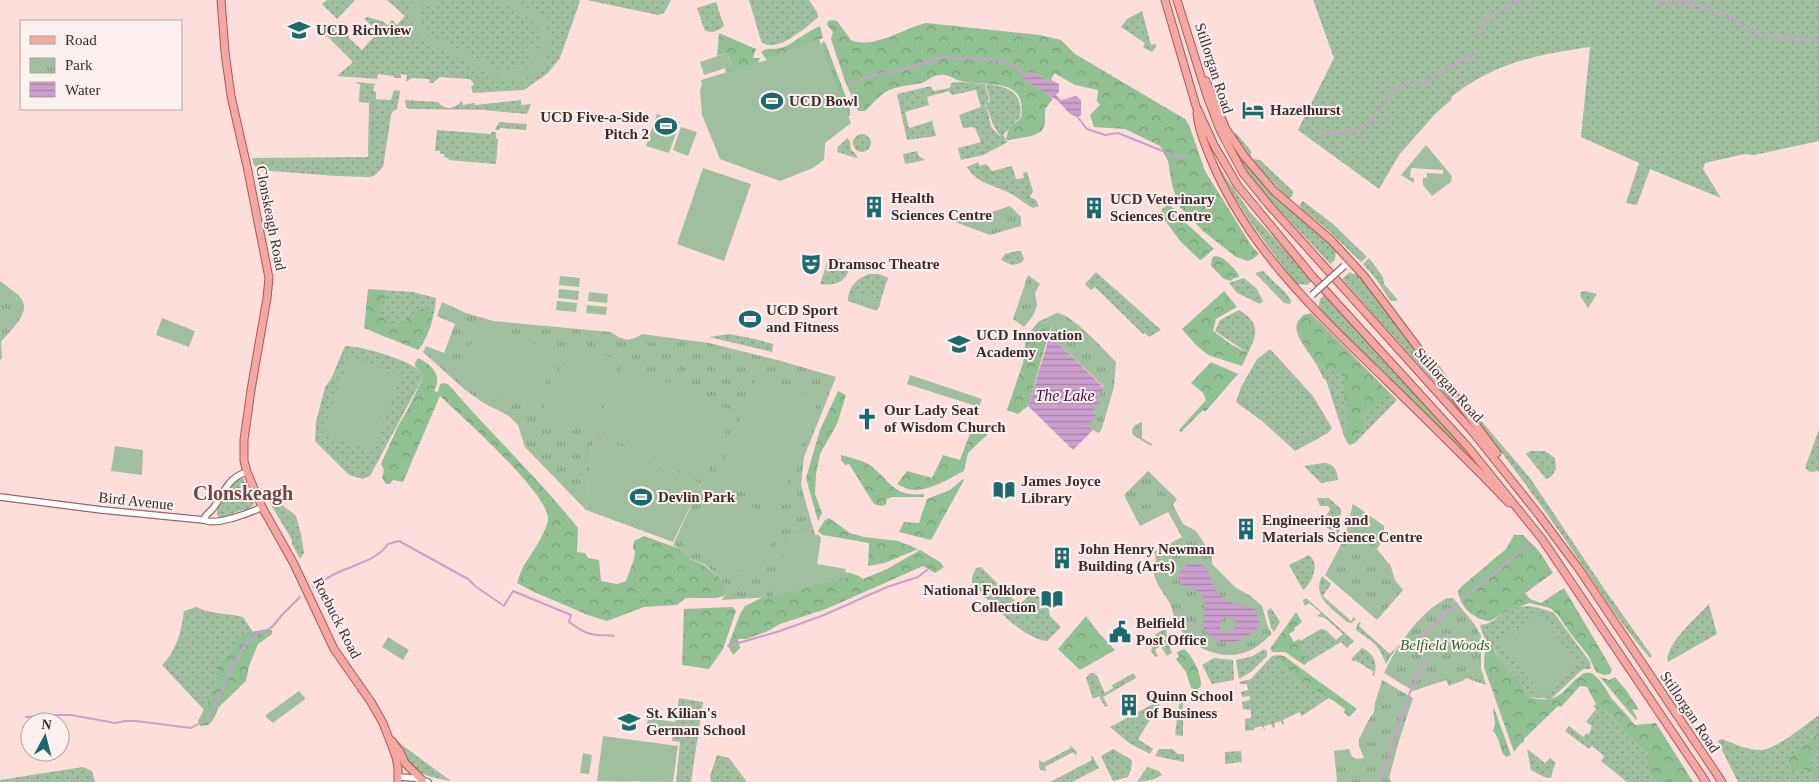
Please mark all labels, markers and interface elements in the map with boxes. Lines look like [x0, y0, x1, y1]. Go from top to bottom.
school or university icon: UCD Richview [286, 17, 312, 43]
legend [20, 20, 182, 110]
street label: Stillorgan Road [1192, 21, 1236, 116]
place label: UCD Richview [316, 22, 412, 38]
text: Road [65, 32, 97, 48]
text: Park [65, 57, 93, 73]
text: Water [65, 82, 100, 98]
sports icon: UCD Bowl [759, 88, 785, 114]
place label: UCD Bowl [789, 93, 858, 109]
hotel icon: Hazelhurst [1240, 97, 1266, 123]
place label: Hazelhurst [1270, 102, 1341, 118]
place label: UCD Five-a-Side Pitch 2 [540, 109, 649, 142]
sports icon: UCD Five-a-Side Pitch 2 [653, 113, 679, 139]
street label: Clonskeagh Road [253, 164, 289, 272]
place label: Health Sciences Centre [891, 190, 992, 223]
place label: UCD Veterinary Sciences Centre [1110, 191, 1215, 224]
building icon: Health Sciences Centre [861, 194, 887, 220]
building icon: UCD Veterinary Sciences Centre [1081, 195, 1107, 221]
theatre icon: Dramsoc Theatre [798, 251, 824, 277]
place label: Dramsoc Theatre [828, 256, 940, 272]
place label: UCD Sport and Fitness [766, 302, 839, 335]
sports icon: UCD Sport and Fitness [737, 306, 763, 332]
place label: UCD Innovation Academy [976, 327, 1083, 360]
school or university icon: UCD Innovation Academy [946, 331, 972, 357]
street label: Stillorgan Road [1412, 345, 1487, 426]
water label: The Lake [1035, 387, 1095, 404]
place label: Our Lady Seat of Wisdom Church [884, 402, 1006, 435]
church icon: Our Lady Seat of Wisdom Church [854, 406, 880, 432]
place label: James Joyce Library [1021, 473, 1101, 506]
library icon: James Joyce Library [991, 477, 1017, 503]
district label: Clonskeagh [193, 482, 293, 505]
sports icon: Devlin Park [628, 484, 654, 510]
street label: Bird Avenue [98, 489, 175, 513]
place label: Devlin Park [658, 489, 736, 505]
place label: Engineering and Materials Science Centre [1262, 512, 1423, 545]
building icon: Engineering and Materials Science Centre [1233, 516, 1259, 542]
place label: John Henry Newman Building (Arts) [1078, 541, 1215, 575]
building icon: John Henry Newman Building (Arts) [1049, 545, 1075, 571]
street label: Roebuck Road [310, 575, 364, 662]
place label: National Folklore Collection [923, 582, 1037, 615]
library icon: National Folklore Collection [1039, 586, 1065, 612]
place label: Belfield Post Office [1136, 615, 1207, 648]
public building icon: Belfield Post Office [1107, 619, 1133, 645]
park label: Belfield Woods [1400, 637, 1490, 653]
street label: Stillorgan Road [1657, 668, 1723, 756]
place label: Quinn School of Business [1146, 688, 1233, 721]
building icon: Quinn School of Business [1116, 692, 1142, 718]
place label: St. Kilian's German School [646, 705, 746, 738]
school or university icon: St. Kilian's German School [616, 709, 642, 735]
north arrow [20, 712, 70, 762]
text: N [41, 717, 52, 733]

